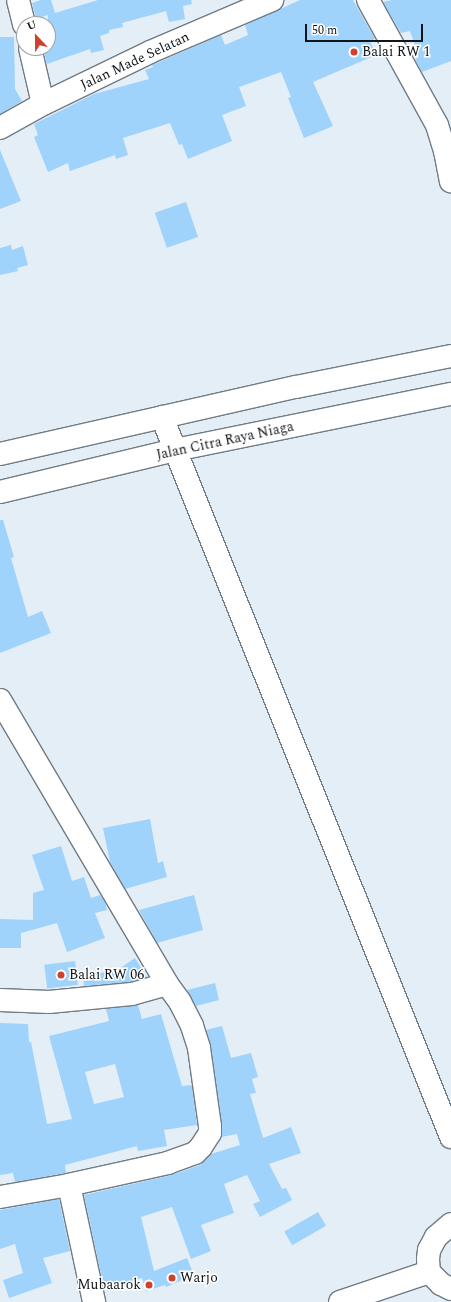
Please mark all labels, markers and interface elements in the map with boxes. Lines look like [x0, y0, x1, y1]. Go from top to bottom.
north arrow [16, 16, 56, 56]
text: U [24, 16, 39, 35]
scale bar [307, 16, 425, 42]
text: 50 m [312, 21, 337, 40]
street label: Jalan Made Selatan [78, 28, 192, 94]
place label: Balai RW 1 [362, 44, 430, 60]
marker: Balai RW 1 [349, 47, 359, 57]
street label: Jalan Citra Raya Niaga [155, 418, 295, 464]
place label: Balai RW 06 [69, 967, 144, 983]
marker: Balai RW 06 [56, 970, 66, 980]
place label: Warjo [180, 1270, 218, 1286]
marker: Warjo [167, 1273, 177, 1283]
place label: Mubaarok [77, 1277, 141, 1293]
marker: Mubaarok [144, 1280, 154, 1290]

